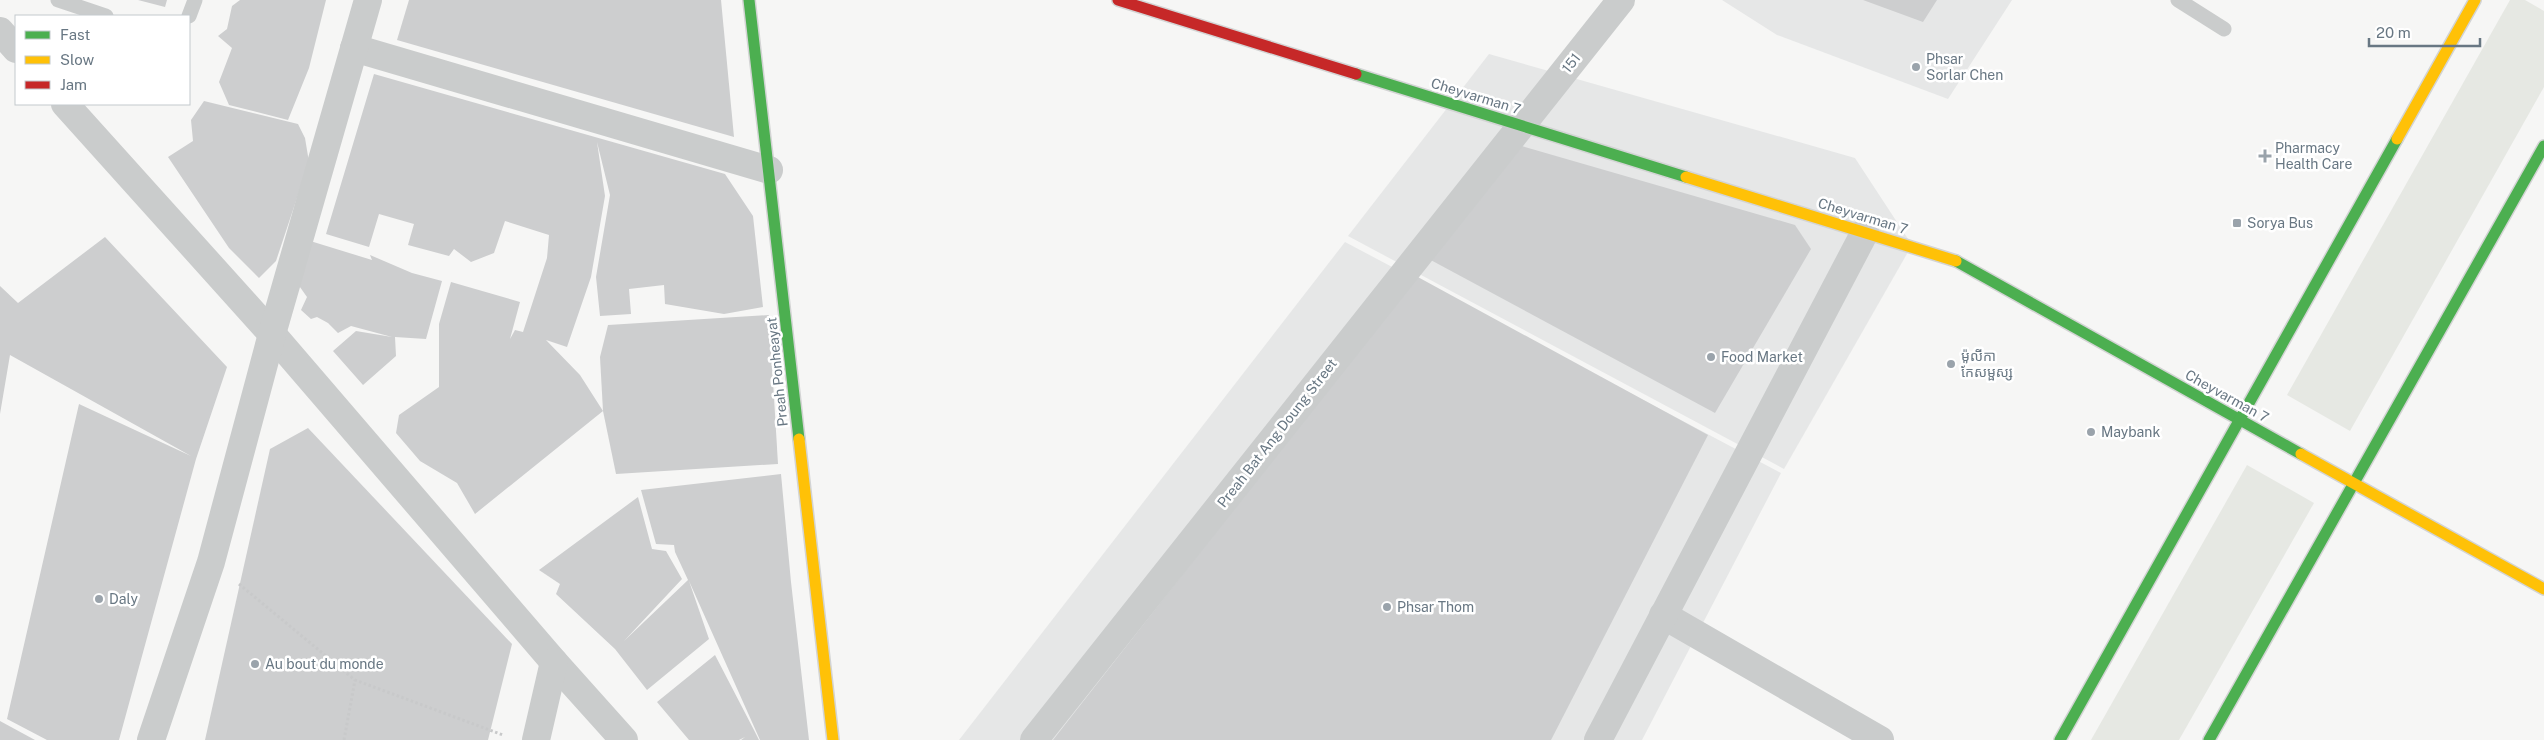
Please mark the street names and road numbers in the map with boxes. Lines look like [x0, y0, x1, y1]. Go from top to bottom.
street label: 151 [1558, 50, 1584, 76]
street label: Cheyvarman 7 [1429, 75, 1523, 117]
street label: Cheyvarman 7 [1816, 195, 1910, 237]
street label: Preah Ponheayat [763, 317, 791, 427]
street label: Preah Bat Ang Doung Street [1214, 356, 1340, 510]
street label: Cheyvarman 7 [2182, 366, 2272, 426]

